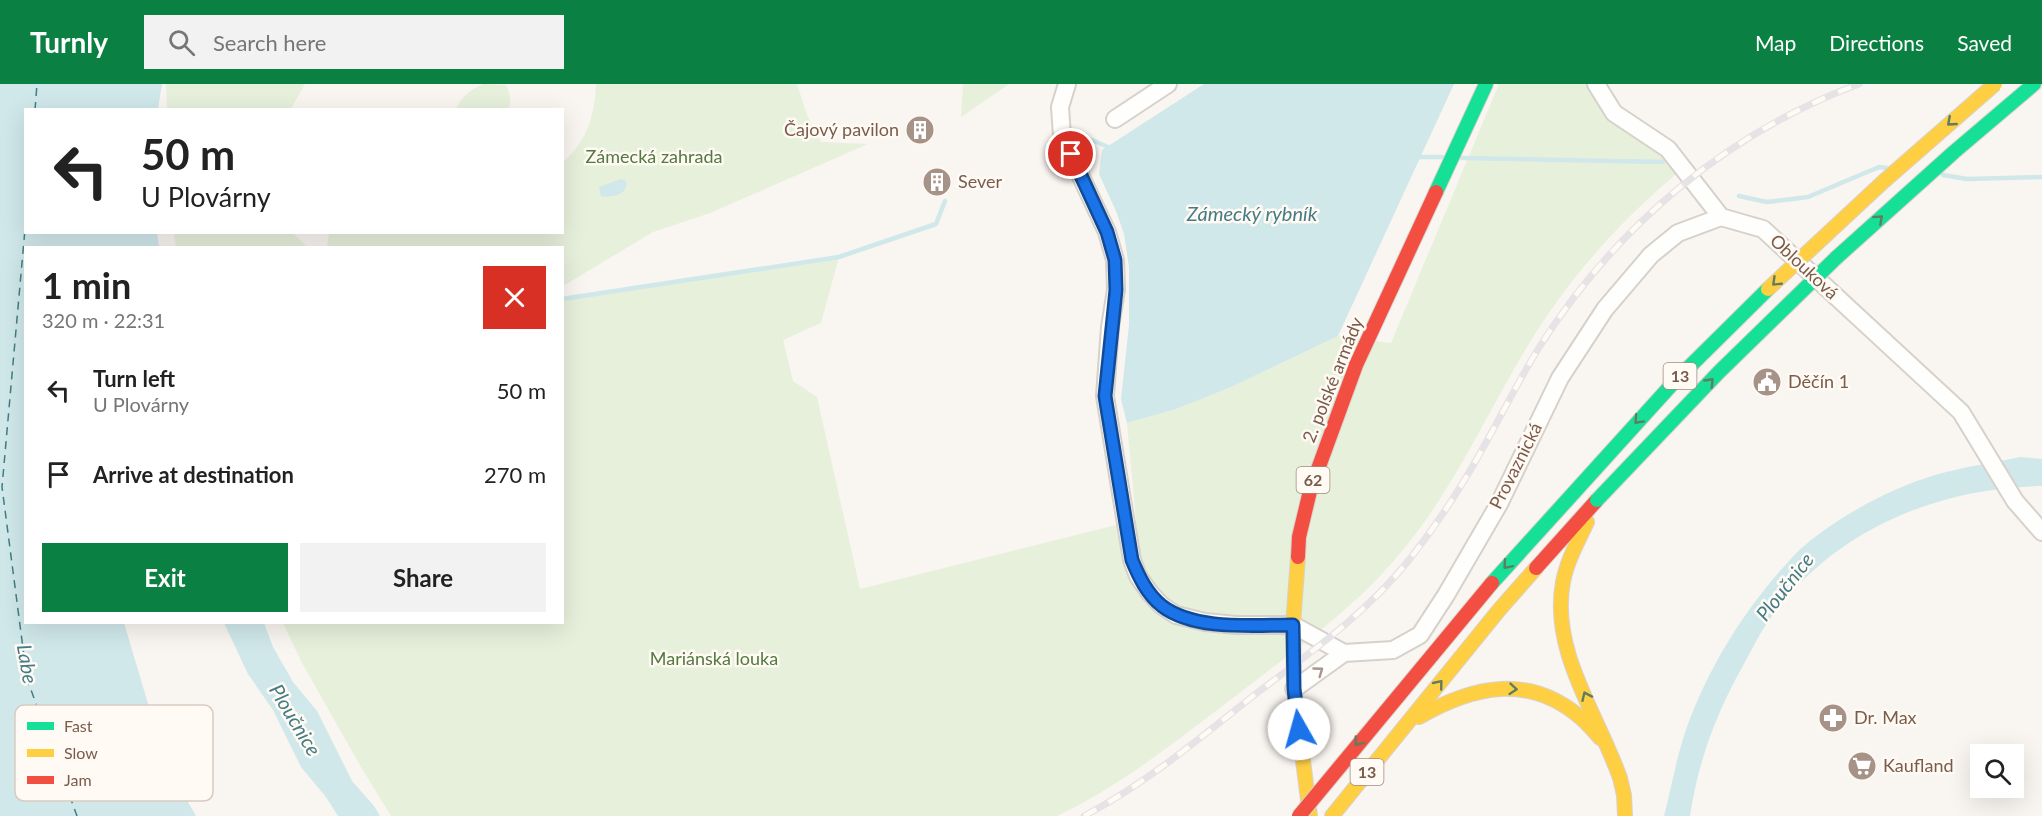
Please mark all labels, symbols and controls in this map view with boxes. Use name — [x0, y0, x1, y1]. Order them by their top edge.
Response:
search box — [144, 15, 564, 69]
text: Turnly — [30, 25, 108, 59]
icon: search — [165, 26, 198, 59]
text: Search here — [213, 29, 326, 56]
text: Map — [1755, 30, 1796, 55]
text: Directions — [1829, 30, 1924, 55]
text: Saved — [1957, 30, 2012, 55]
building icon: Čajový pavilon — [904, 114, 936, 146]
one-way arrow — [1947, 115, 1958, 126]
place label: Čajový pavilon — [784, 118, 899, 140]
pin — [1045, 128, 1096, 179]
text: 50 m — [141, 129, 235, 179]
icon: left — [42, 132, 120, 210]
icon: arrive — [1054, 137, 1087, 170]
park label: Zámecká zahrada — [586, 145, 722, 167]
building icon: Sever — [921, 166, 953, 198]
place label: Sever — [958, 170, 1003, 192]
text: U Plovárny — [141, 180, 271, 213]
water label: Zámecký rybník — [1186, 201, 1318, 225]
one-way arrow — [1872, 215, 1883, 226]
street label: Oblouková — [1766, 229, 1843, 303]
text: 1 min — [42, 263, 131, 307]
button: close — [483, 266, 546, 329]
one-way arrow — [1772, 275, 1783, 286]
text: 320 m · 22:31 — [42, 308, 165, 332]
street label: 2. polské armády — [1297, 313, 1367, 445]
road number: 13 — [1664, 363, 1696, 389]
text: Turn left — [93, 365, 175, 392]
public building icon: Děčín 1 — [1751, 366, 1783, 398]
place label: Děčín 1 — [1788, 370, 1849, 392]
icon: left — [42, 374, 75, 407]
text: 50 m — [497, 377, 546, 404]
one-way arrow — [1703, 378, 1714, 388]
text: U Plovárny — [93, 392, 189, 416]
one-way arrow — [1635, 413, 1646, 424]
street label: Provaznická — [1484, 419, 1546, 512]
icon: arrive — [42, 458, 75, 491]
text: Arrive at destination — [93, 461, 294, 488]
text: 270 m — [484, 461, 546, 488]
road number: 62 — [1296, 467, 1330, 493]
button: Exit — [42, 543, 288, 612]
button: Share — [300, 543, 546, 612]
water label: Ploučnice — [1750, 548, 1818, 625]
one-way arrow — [1503, 558, 1514, 569]
water label: Labe — [13, 642, 43, 685]
park label: Mariánská louka — [650, 647, 778, 669]
one-way arrow — [1313, 667, 1324, 678]
water label: Ploučnice — [265, 679, 327, 760]
one-way arrow — [1431, 680, 1442, 691]
one-way arrow — [1508, 682, 1517, 695]
one-way arrow — [1582, 691, 1594, 702]
position arrow — [1267, 697, 1331, 761]
pharmacy icon: Dr. Max — [1817, 702, 1849, 734]
legend — [15, 705, 213, 801]
place label: Dr. Max — [1854, 706, 1917, 728]
text: Fast — [64, 716, 93, 735]
one-way arrow — [1355, 735, 1366, 746]
text: Slow — [64, 743, 98, 762]
map controls — [1970, 744, 2024, 798]
button: search — [1970, 744, 2024, 798]
supermarket icon: Kaufland — [1846, 750, 1878, 782]
place label: Kaufland — [1883, 754, 1954, 776]
road number: 13 — [1350, 759, 1384, 785]
text: Jam — [64, 770, 92, 789]

